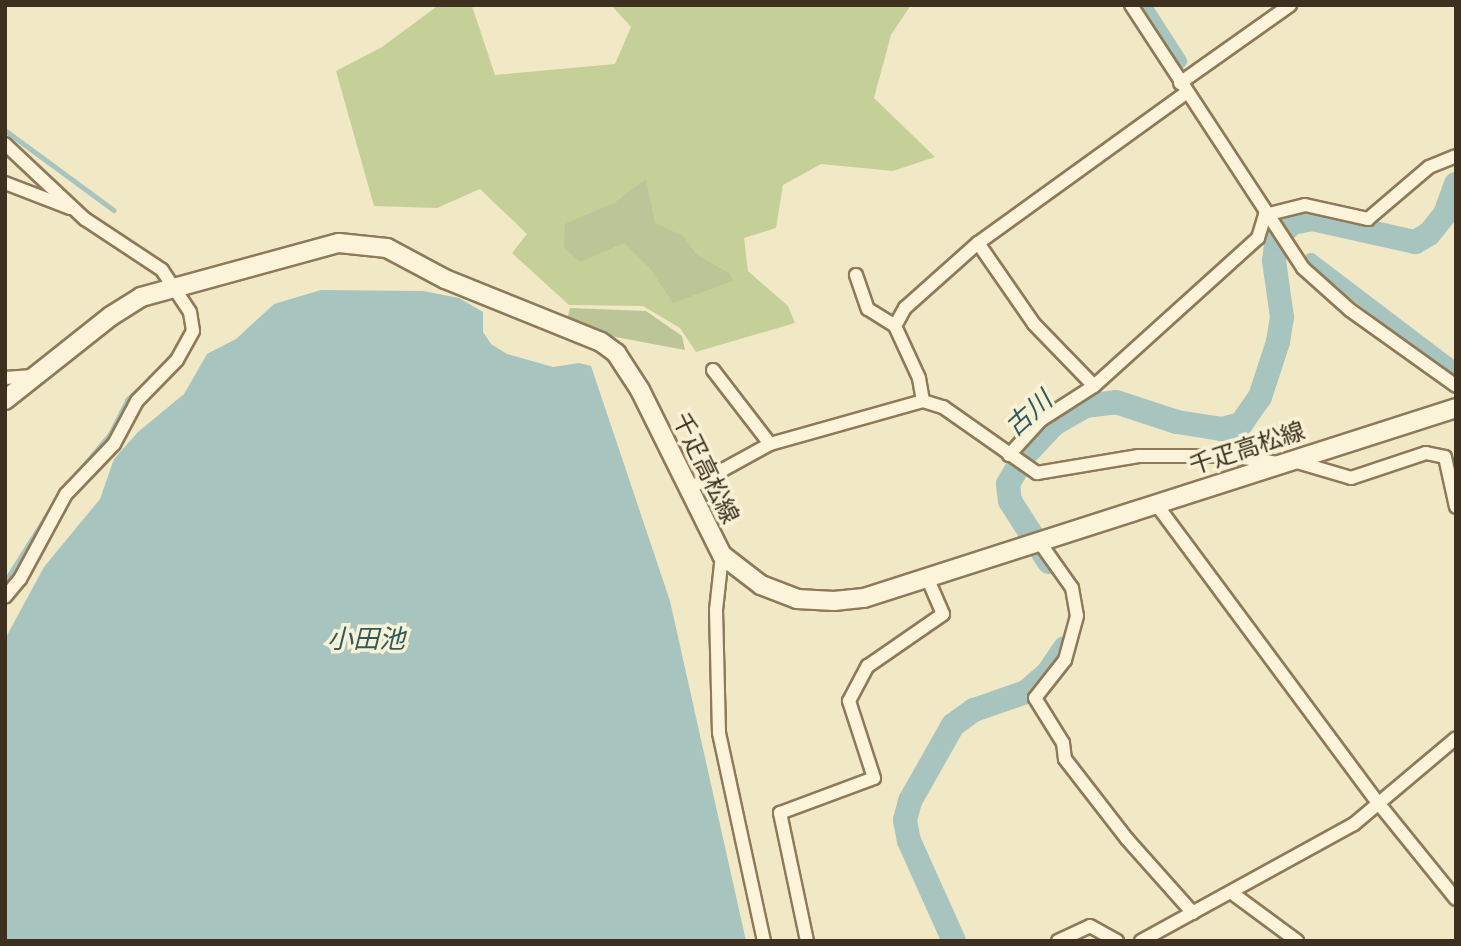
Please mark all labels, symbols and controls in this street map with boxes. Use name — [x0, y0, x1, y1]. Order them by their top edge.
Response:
water label: 古川 — [999, 385, 1059, 443]
street label: 千疋高松線 — [667, 408, 745, 528]
street label: 千疋高松線 — [1185, 416, 1309, 480]
water label: 小田池 — [327, 624, 405, 656]

